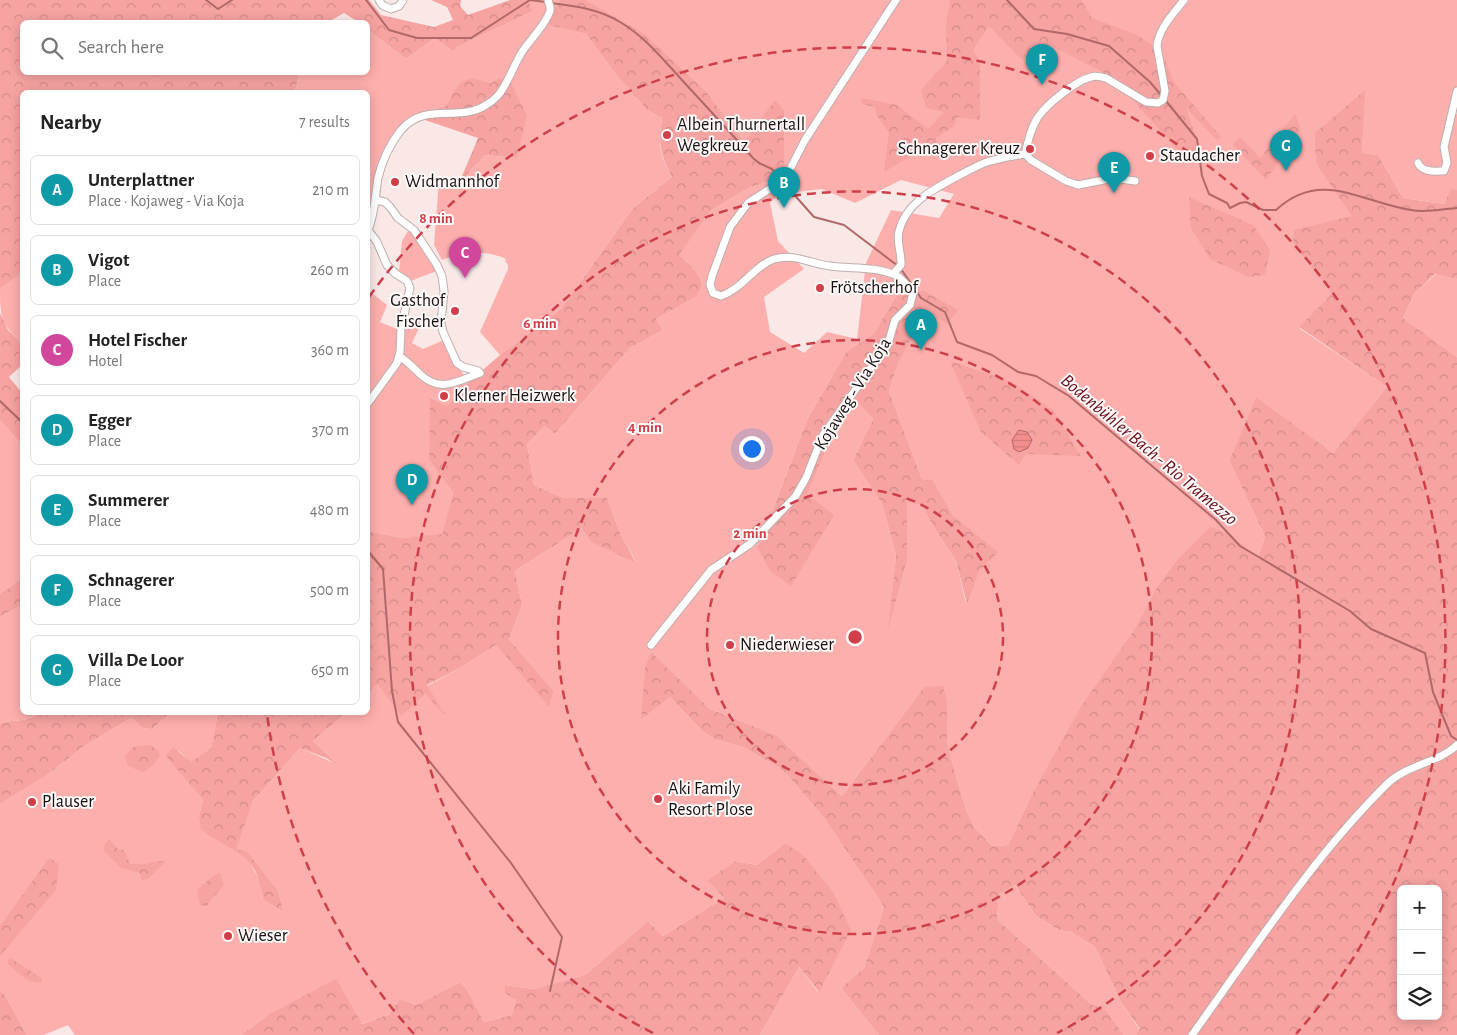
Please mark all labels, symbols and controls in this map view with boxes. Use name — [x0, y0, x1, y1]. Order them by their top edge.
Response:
search box — [20, 20, 370, 75]
icon: search — [38, 34, 66, 62]
text: Search here — [78, 38, 164, 57]
pin: F — [1026, 44, 1058, 85]
text: Nearby — [40, 112, 101, 133]
text: 7 results — [299, 114, 350, 130]
place label: Albein Thurnertall Wegkreuz — [677, 116, 805, 155]
marker: Albein Thurnertall Wegkreuz — [661, 129, 673, 141]
pin: G — [1270, 130, 1302, 171]
place label: Schnagerer Kreuz — [898, 140, 1020, 158]
marker: Schnagerer Kreuz — [1024, 143, 1036, 155]
place label: Staudacher — [1160, 147, 1240, 165]
marker: Staudacher — [1144, 150, 1156, 162]
pin: E — [1098, 152, 1130, 193]
pin: B — [768, 167, 800, 208]
text: Unterplattner — [88, 171, 194, 190]
place label: Widmannhof — [405, 173, 501, 191]
marker: Widmannhof — [389, 176, 401, 188]
text: A — [52, 182, 62, 198]
text: 210 m — [312, 182, 349, 198]
text: Place · Kojaweg - Via Koja — [88, 193, 244, 209]
text: 8 min — [419, 211, 453, 226]
pin: C — [449, 237, 481, 278]
text: Vigot — [88, 251, 129, 270]
text: B — [52, 262, 62, 278]
text: 260 m — [310, 262, 349, 278]
text: Place — [88, 273, 121, 289]
place label: Frötscherhof — [830, 279, 919, 297]
marker: Frötscherhof — [814, 282, 826, 294]
place label: Gasthof Fischer — [390, 292, 447, 331]
marker: Gasthof Fischer — [449, 305, 461, 317]
pin: A — [905, 309, 937, 350]
text: 6 min — [523, 316, 557, 331]
text: Hotel Fischer — [88, 331, 187, 350]
street label: Kojaweg - Via Koja — [811, 335, 895, 453]
text: C — [53, 342, 61, 358]
text: 360 m — [311, 342, 349, 358]
text: Hotel — [88, 353, 123, 369]
water label: Bodenbühler Bach - Rio Tramezzo — [1057, 371, 1241, 529]
place label: Klerner Heizwerk — [454, 387, 576, 405]
marker: Klerner Heizwerk — [438, 390, 450, 402]
text: Egger — [88, 411, 132, 430]
text: 4 min — [628, 420, 662, 435]
text: D — [52, 422, 62, 438]
text: 370 m — [312, 422, 349, 438]
text: Place — [88, 433, 121, 449]
your location — [739, 436, 765, 462]
pin: D — [396, 464, 428, 505]
text: Summerer — [88, 491, 169, 510]
text: E — [53, 502, 61, 518]
text: 480 m — [310, 502, 349, 518]
text: Place — [88, 513, 121, 529]
text: 2 min — [733, 526, 767, 541]
text: Schnagerer — [88, 571, 174, 590]
text: F — [53, 582, 61, 598]
text: 500 m — [310, 582, 349, 598]
text: Place — [88, 593, 121, 609]
centre of rings — [846, 628, 864, 646]
place label: Niederwieser — [740, 636, 834, 654]
marker: Niederwieser — [724, 639, 736, 651]
text: Villa De Loor — [88, 651, 184, 670]
text: G — [52, 662, 62, 678]
text: 650 m — [311, 662, 349, 678]
text: Place — [88, 673, 121, 689]
place label: Aki Family Resort Plose — [668, 780, 753, 819]
place label: Plauser — [42, 793, 94, 811]
marker: Aki Family Resort Plose — [652, 793, 664, 805]
marker: Plauser — [26, 796, 38, 808]
map controls — [1397, 885, 1442, 1020]
button: + — [1397, 885, 1442, 930]
place label: Wieser — [238, 927, 288, 945]
marker: Wieser — [222, 930, 234, 942]
button: − — [1397, 930, 1442, 975]
button: layers — [1397, 975, 1442, 1020]

